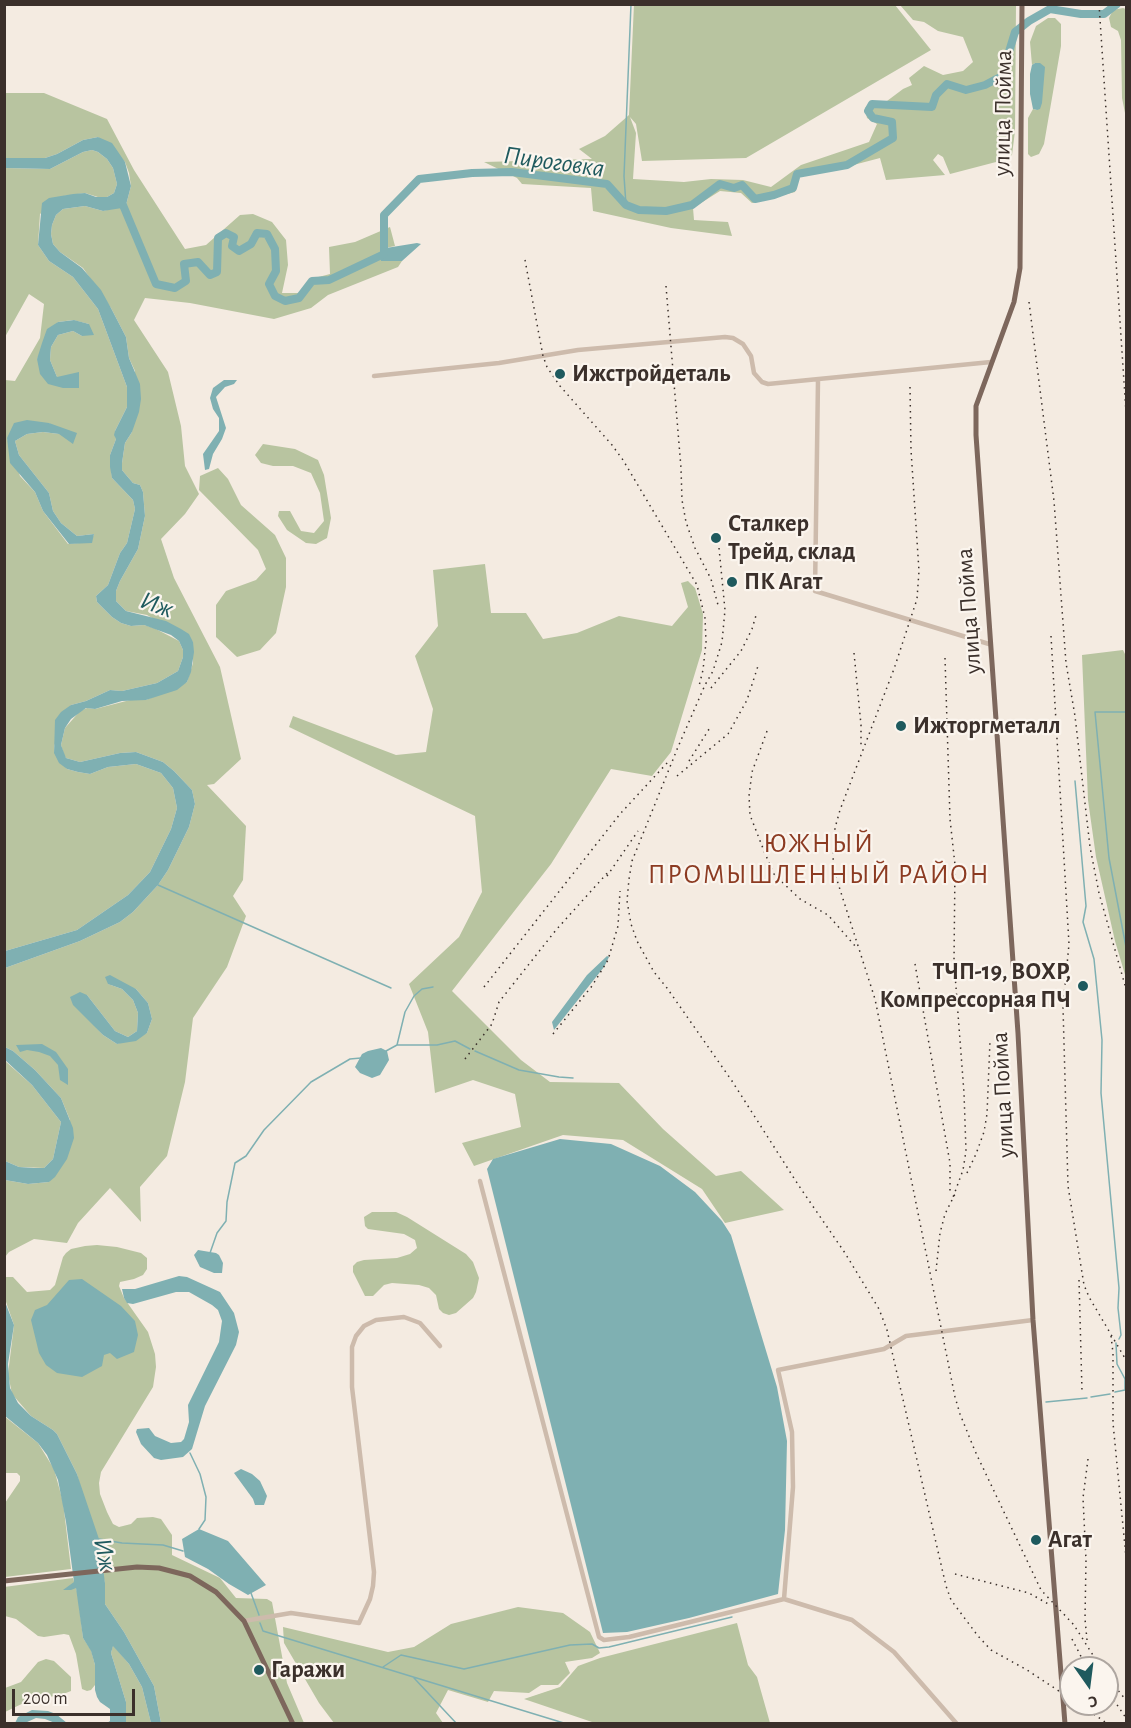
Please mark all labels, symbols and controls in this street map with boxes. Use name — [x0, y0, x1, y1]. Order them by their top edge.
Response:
street label: улица Пойма — [988, 50, 1018, 176]
water label: Пироговка — [502, 140, 606, 184]
place label: Ижстройдеталь — [572, 360, 730, 388]
marker: Ижстройдеталь — [553, 367, 567, 381]
place label: Сталкер Трейд, склад — [728, 510, 856, 566]
marker: Сталкер Трейд, склад — [709, 531, 723, 545]
street label: улица Пойма — [950, 547, 988, 675]
place label: ПК Агат — [744, 568, 822, 596]
marker: ПК Агат — [725, 575, 739, 589]
water label: Иж — [136, 585, 178, 625]
place label: Ижторгметалл — [913, 712, 1061, 740]
marker: Ижторгметалл — [894, 719, 908, 733]
district label: ЮЖНЫЙ ПРОМЫШЛЕННЫЙ РАЙОН — [648, 828, 990, 891]
place label: ТЧП-19, ВОХР, Компрессорная ПЧ — [879, 958, 1071, 1014]
marker: ТЧП-19, ВОХР, Компрессорная ПЧ — [1076, 979, 1090, 993]
street label: улица Пойма — [985, 1031, 1021, 1159]
place label: Агат — [1048, 1526, 1092, 1554]
marker: Агат — [1029, 1533, 1043, 1547]
water label: Иж — [86, 1536, 124, 1574]
place label: Гаражи — [271, 1656, 345, 1684]
north arrow — [1059, 1656, 1119, 1716]
marker: Гаражи — [252, 1663, 266, 1677]
scale bar — [15, 1677, 138, 1715]
text: 200 m — [23, 1690, 68, 1708]
text: С — [1087, 1693, 1099, 1710]

